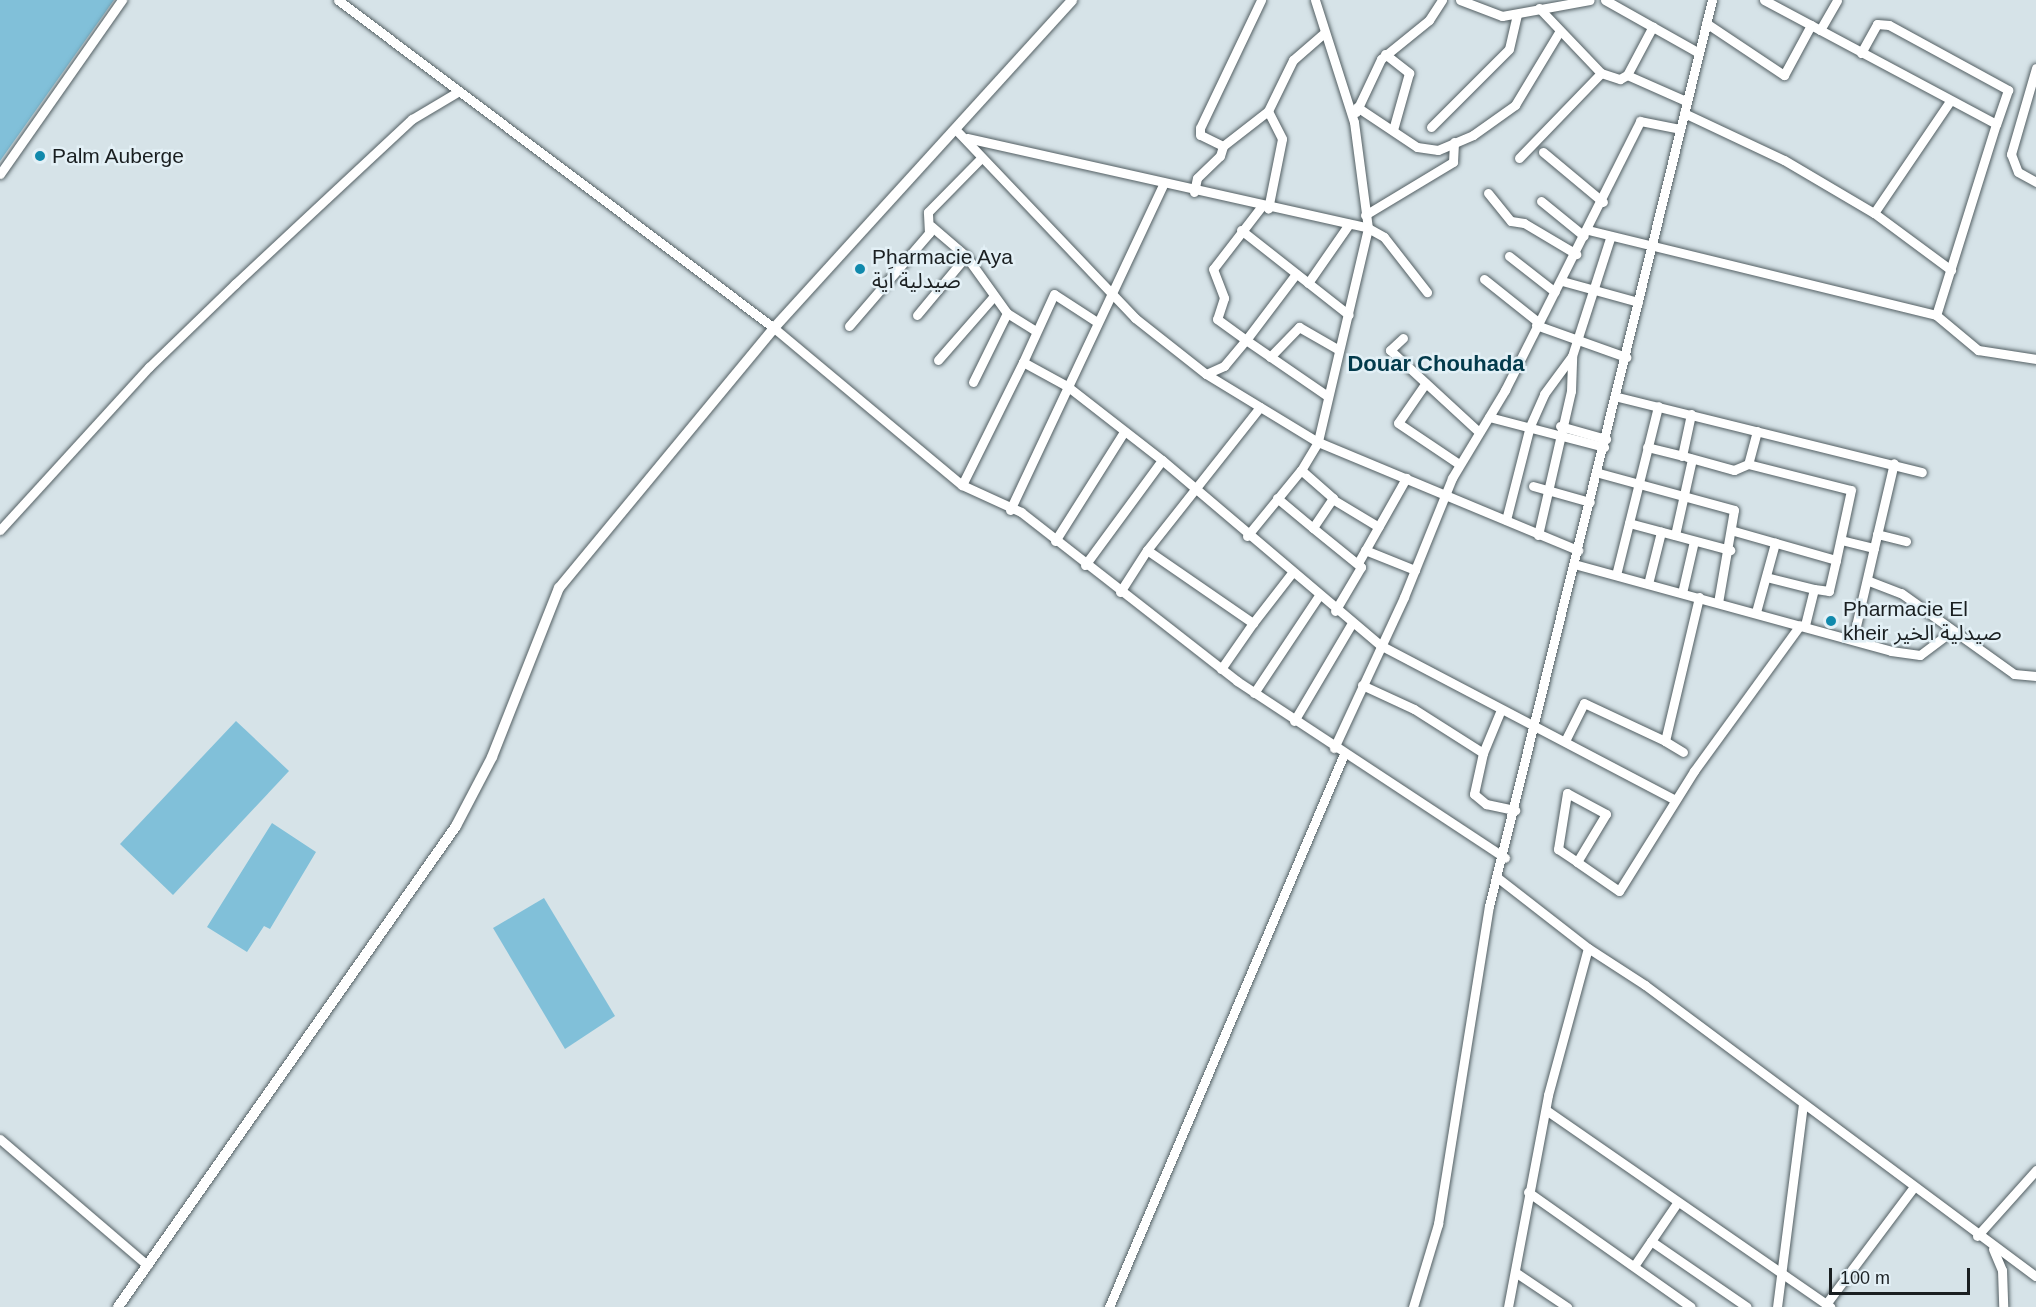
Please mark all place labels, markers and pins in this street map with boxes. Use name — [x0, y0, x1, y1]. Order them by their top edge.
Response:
place label: Palm Auberge — [52, 143, 185, 169]
marker: Palm Auberge — [33, 149, 47, 163]
place label: Pharmacie Aya صيدلية اَية — [872, 244, 1014, 294]
marker: Pharmacie Aya صيدلية اَية — [853, 262, 867, 276]
place label: Pharmacie El kheir صيدلية الخير — [1843, 596, 2002, 646]
marker: Pharmacie El kheir صيدلية الخير — [1824, 614, 1838, 628]

